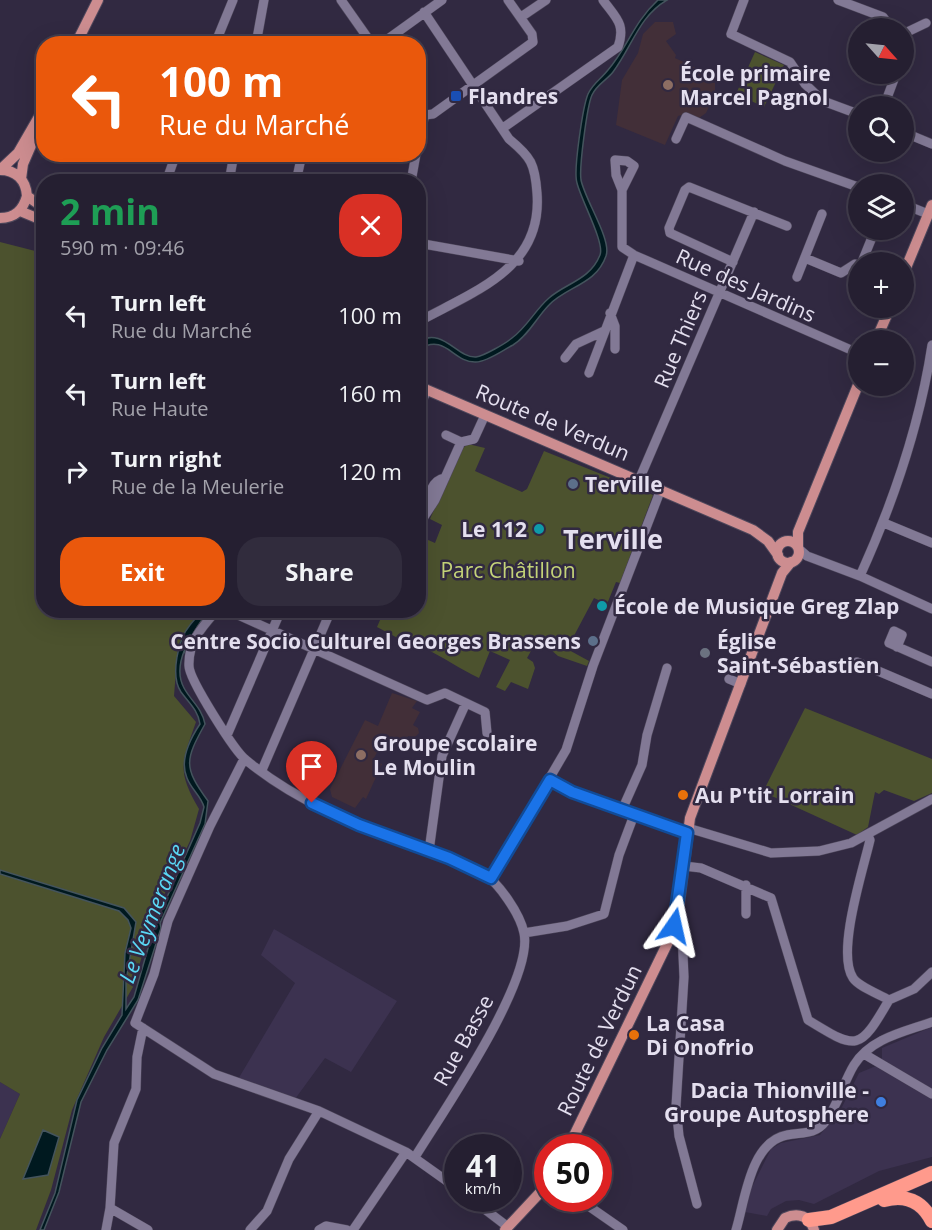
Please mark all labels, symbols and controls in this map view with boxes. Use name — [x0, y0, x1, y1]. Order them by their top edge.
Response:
north arrow — [848, 18, 914, 84]
map controls — [848, 18, 914, 396]
text: 100 m — [159, 52, 283, 109]
place label: École primaire Marcel Pagnol — [680, 59, 831, 111]
icon: left — [60, 60, 138, 138]
marker: École primaire Marcel Pagnol — [661, 78, 675, 92]
place label: Flandres — [468, 82, 558, 110]
marker: Flandres — [449, 89, 463, 103]
button: search — [848, 96, 914, 162]
text: Rue du Marché — [159, 106, 349, 143]
button: layers — [848, 174, 914, 240]
text: 2 min — [60, 187, 160, 236]
button: close — [339, 194, 402, 257]
text: 590 m · 09:46 — [60, 234, 185, 261]
street label: Rue des Jardins — [672, 242, 820, 328]
button: + — [848, 252, 914, 318]
street label: Rue Thiers — [647, 286, 713, 392]
text: Turn left — [111, 287, 206, 317]
icon: left — [60, 299, 93, 332]
text: 100 m — [338, 300, 402, 330]
text: Rue du Marché — [111, 317, 252, 344]
button: − — [848, 330, 914, 396]
text: Turn left — [111, 365, 206, 395]
icon: left — [60, 377, 93, 410]
street label: Route de Verdun — [472, 377, 634, 467]
text: 160 m — [338, 378, 402, 408]
text: Rue Haute — [111, 395, 209, 422]
text: Turn right — [111, 443, 222, 473]
icon: right — [60, 455, 93, 488]
text: 120 m — [338, 456, 402, 486]
place label: Terville — [585, 470, 663, 498]
text: Rue de la Meulerie — [111, 473, 284, 500]
marker: Terville — [566, 477, 580, 491]
place label: Le 112 — [461, 515, 527, 543]
district label: Terville — [563, 520, 663, 557]
marker: Le 112 — [532, 522, 546, 536]
button: Exit — [60, 537, 225, 606]
button: Share — [237, 537, 402, 606]
park label: Parc Châtillon — [440, 556, 576, 584]
place label: École de Musique Greg Zlap — [614, 592, 899, 620]
marker: École de Musique Greg Zlap — [595, 599, 609, 613]
place label: Centre Socio Culturel Georges Brassens — [170, 627, 581, 655]
place label: Église Saint-Sébastien — [717, 627, 879, 679]
marker: Centre Socio Culturel Georges Brassens — [586, 634, 600, 648]
marker: Église Saint-Sébastien — [698, 646, 712, 660]
place label: Groupe scolaire Le Moulin — [373, 729, 537, 781]
pin — [286, 741, 337, 803]
marker: Groupe scolaire Le Moulin — [354, 748, 368, 762]
icon: arrive — [295, 750, 328, 783]
place label: Au P'tit Lorrain — [695, 781, 854, 809]
marker: Au P'tit Lorrain — [676, 788, 690, 802]
water label: Le Veymerange — [111, 839, 191, 987]
position arrow — [642, 894, 706, 958]
street label: Route de Verdun — [550, 960, 648, 1120]
street label: Rue Basse — [426, 989, 500, 1091]
place label: La Casa Di Onofrio — [646, 1009, 754, 1061]
marker: La Casa Di Onofrio — [627, 1028, 641, 1042]
place label: Dacia Thionville - Groupe Autosphere — [664, 1076, 869, 1128]
marker: Dacia Thionville - Groupe Autosphere — [874, 1095, 888, 1109]
speed limit sign: 50 — [534, 1134, 612, 1212]
text: 41 — [466, 1145, 500, 1186]
text: km/h — [465, 1178, 501, 1198]

